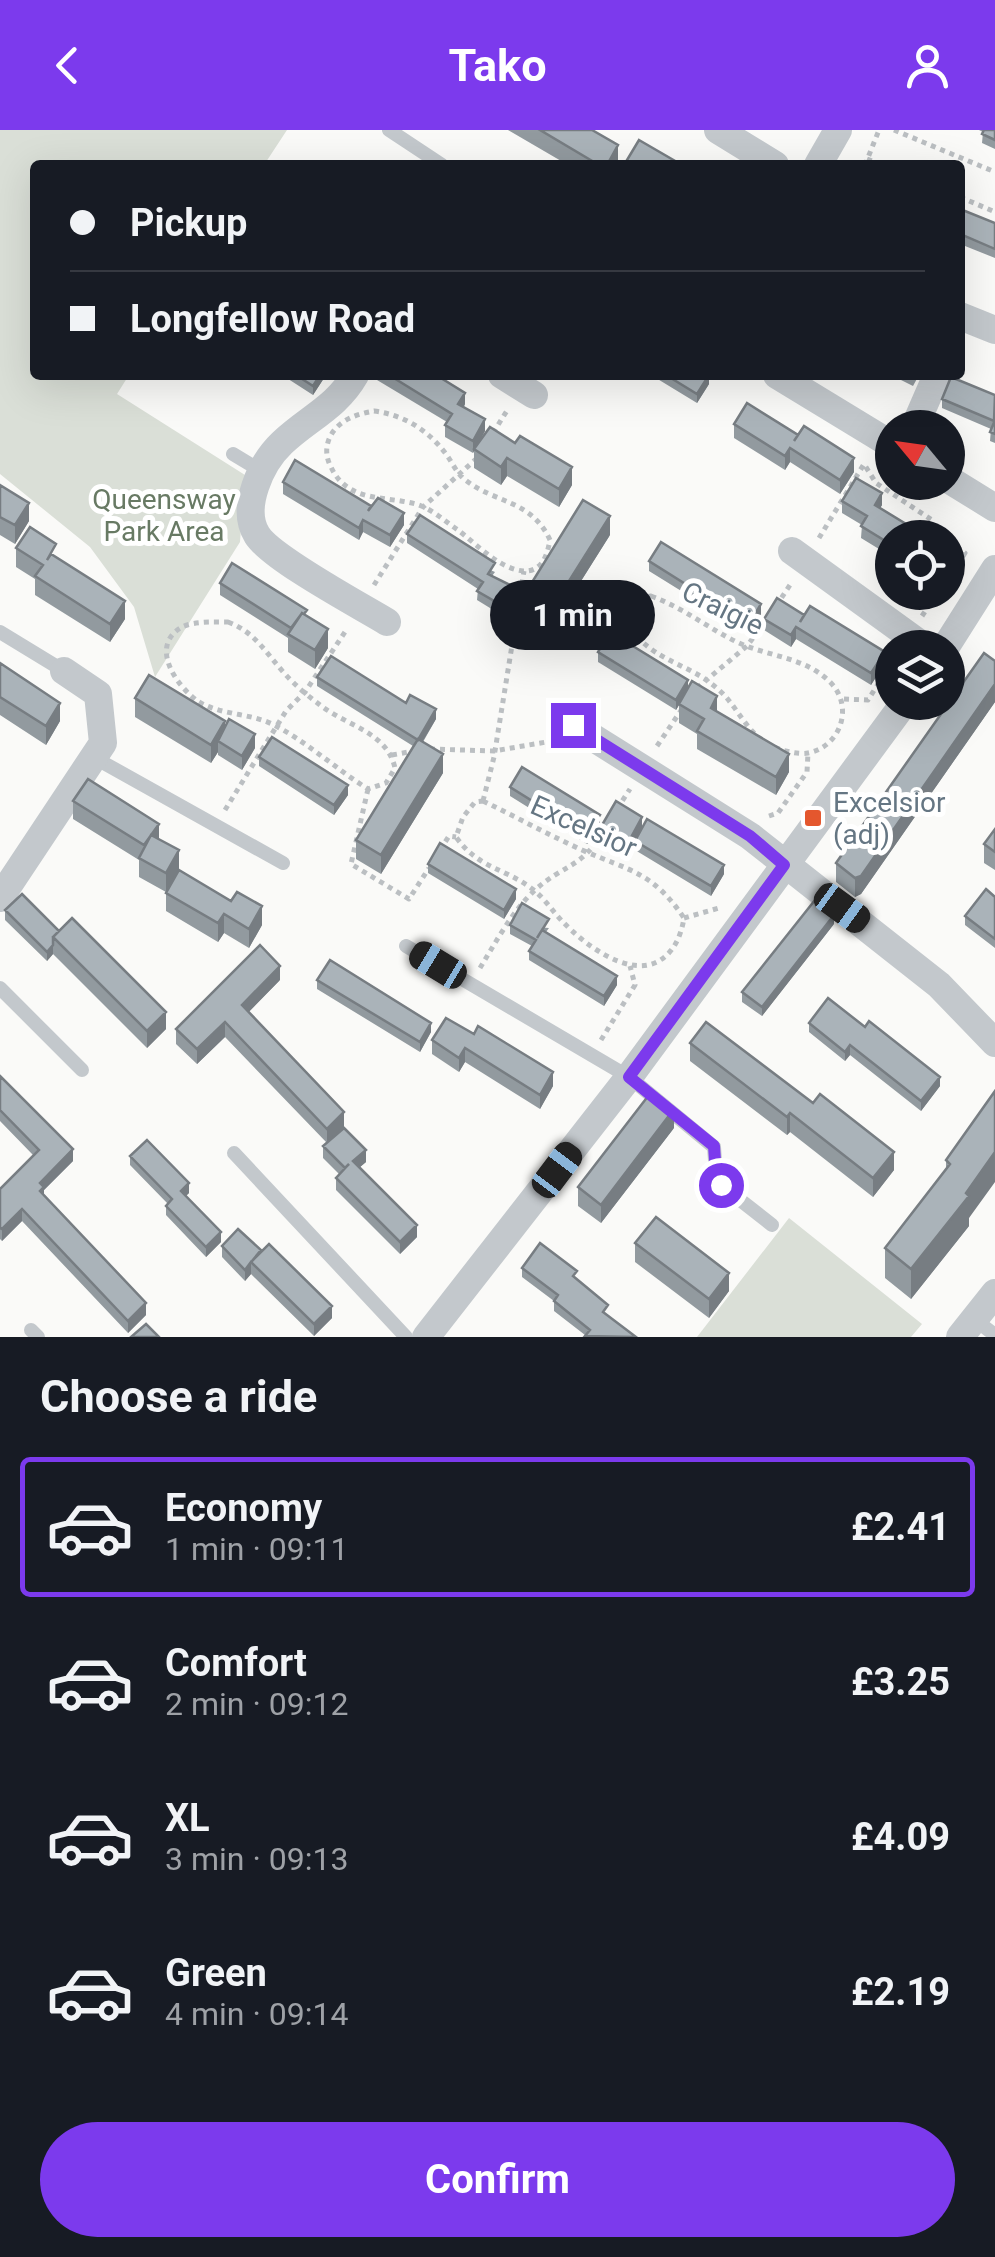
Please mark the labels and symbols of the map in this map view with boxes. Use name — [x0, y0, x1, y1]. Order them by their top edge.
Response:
north arrow — [875, 410, 965, 500]
park label: Queensway Park Area — [92, 483, 236, 548]
street label: Craigie — [677, 575, 769, 642]
callout: 1 min — [490, 580, 656, 650]
route end — [551, 703, 596, 748]
place label: Excelsior (adj) — [833, 786, 946, 851]
street label: Excelsior — [526, 788, 642, 865]
marker: Excelsior (adj) — [802, 807, 824, 829]
car — [809, 878, 875, 938]
car — [405, 937, 471, 993]
car — [527, 1137, 587, 1203]
route start — [699, 1163, 744, 1208]

